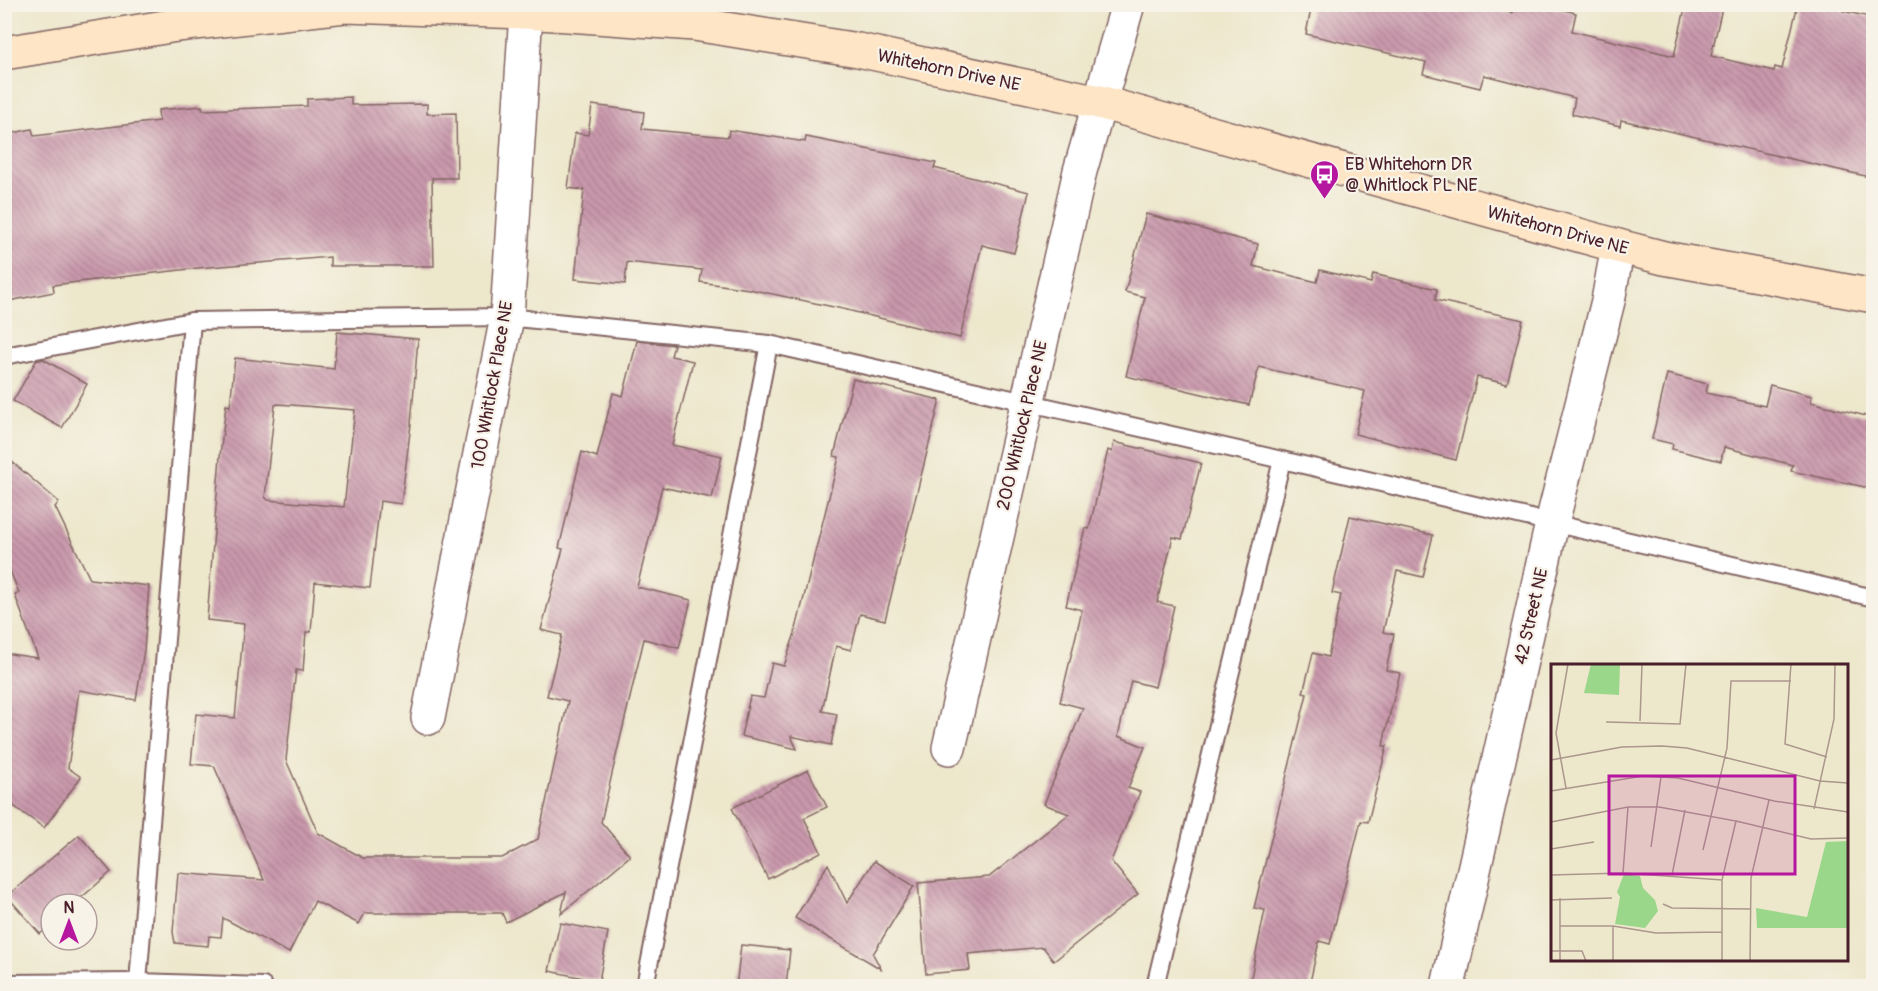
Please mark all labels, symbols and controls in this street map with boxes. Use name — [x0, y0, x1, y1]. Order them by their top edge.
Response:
street label: Whitehorn Drive NE — [875, 44, 1023, 97]
place label: EB Whitehorn DR @ Whitlock PL NE — [1345, 153, 1478, 197]
bus stop icon: EB Whitehorn DR @ Whitlock PL NE — [1308, 158, 1340, 200]
street label: Whitehorn Drive NE — [1484, 201, 1631, 260]
street label: 100 Whitlock Place NE — [466, 299, 519, 471]
street label: 200 Whitlock Place NE — [992, 338, 1053, 512]
street label: 42 Street NE — [1509, 565, 1554, 667]
inset map — [1551, 664, 1848, 961]
north arrow — [39, 892, 99, 952]
text: N — [64, 898, 75, 918]

